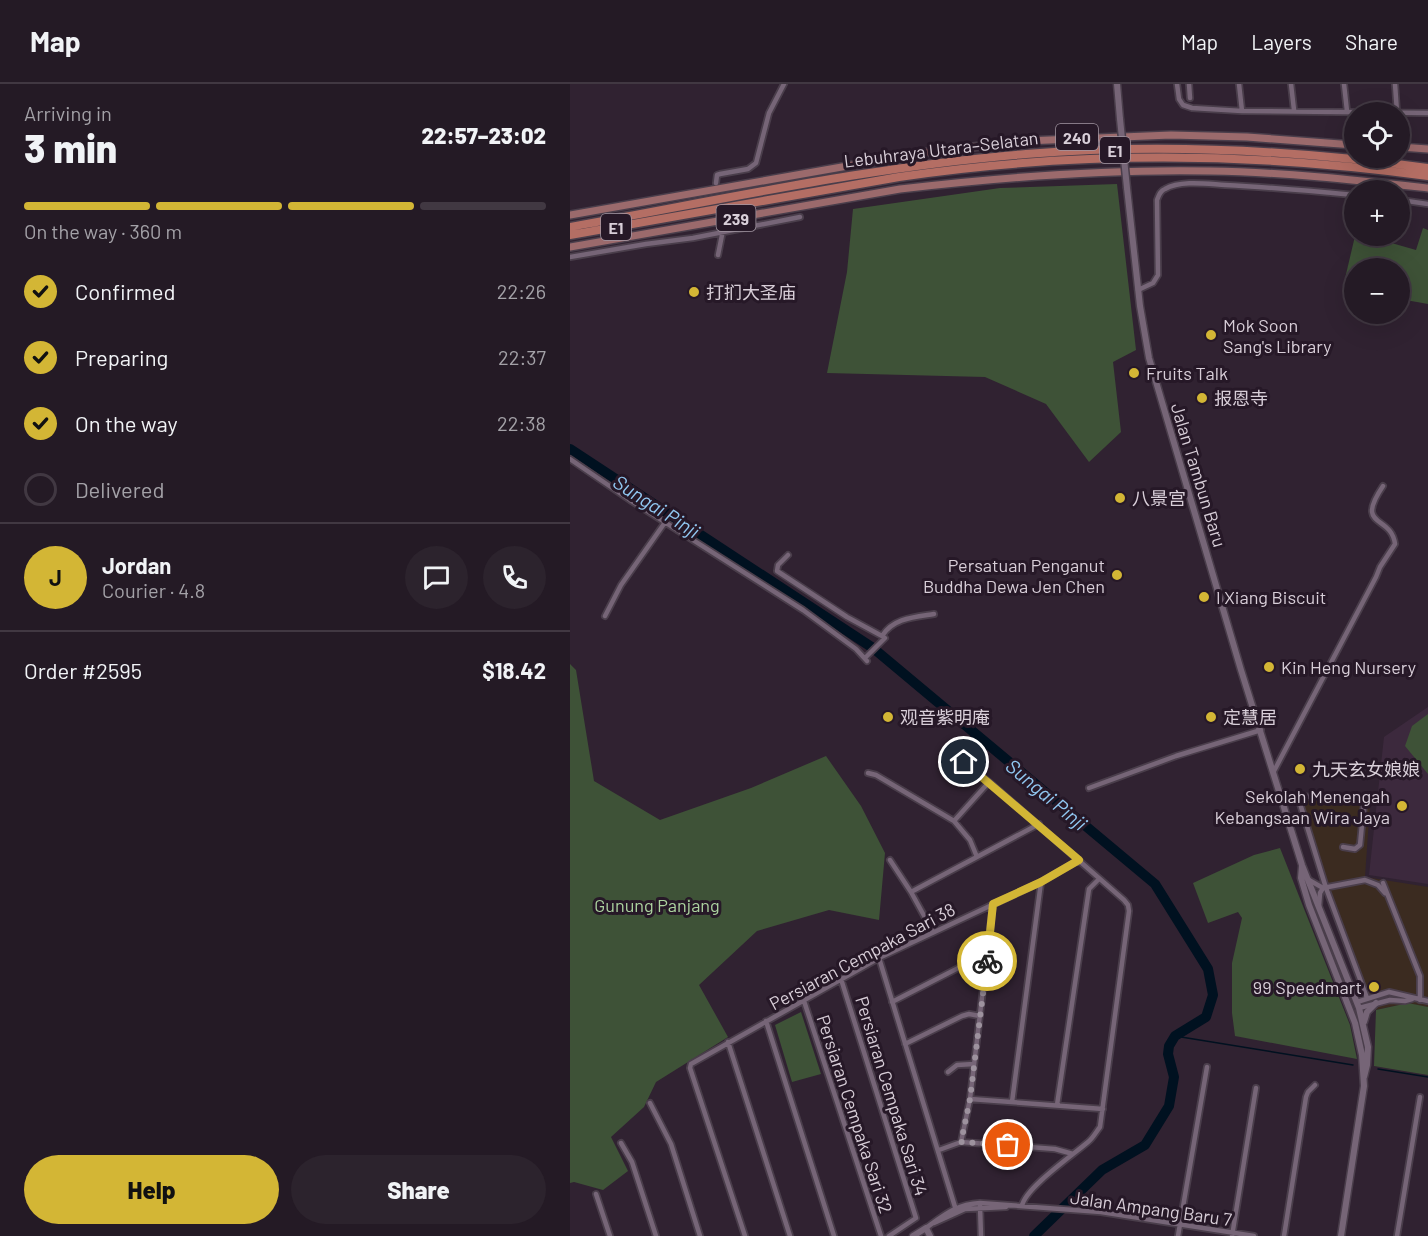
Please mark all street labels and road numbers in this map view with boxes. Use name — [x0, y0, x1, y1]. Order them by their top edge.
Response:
road number: 240 — [1056, 124, 1098, 150]
street label: Lebuhraya Utara–Selatan — [843, 126, 1039, 172]
road number: E1 — [1100, 137, 1130, 163]
road number: 239 — [716, 205, 756, 231]
road number: E1 — [601, 214, 631, 240]
street label: Jalan Tambun Baru — [1167, 400, 1231, 550]
street label: Persiaran Cempaka Sari 38 — [765, 898, 959, 1014]
street label: Persiaran Cempaka Sari 34 — [851, 993, 933, 1199]
street label: Persiaran Cempaka Sari 32 — [812, 1012, 898, 1216]
street label: Jalan Ampang Baru 7 — [1069, 1186, 1234, 1230]

